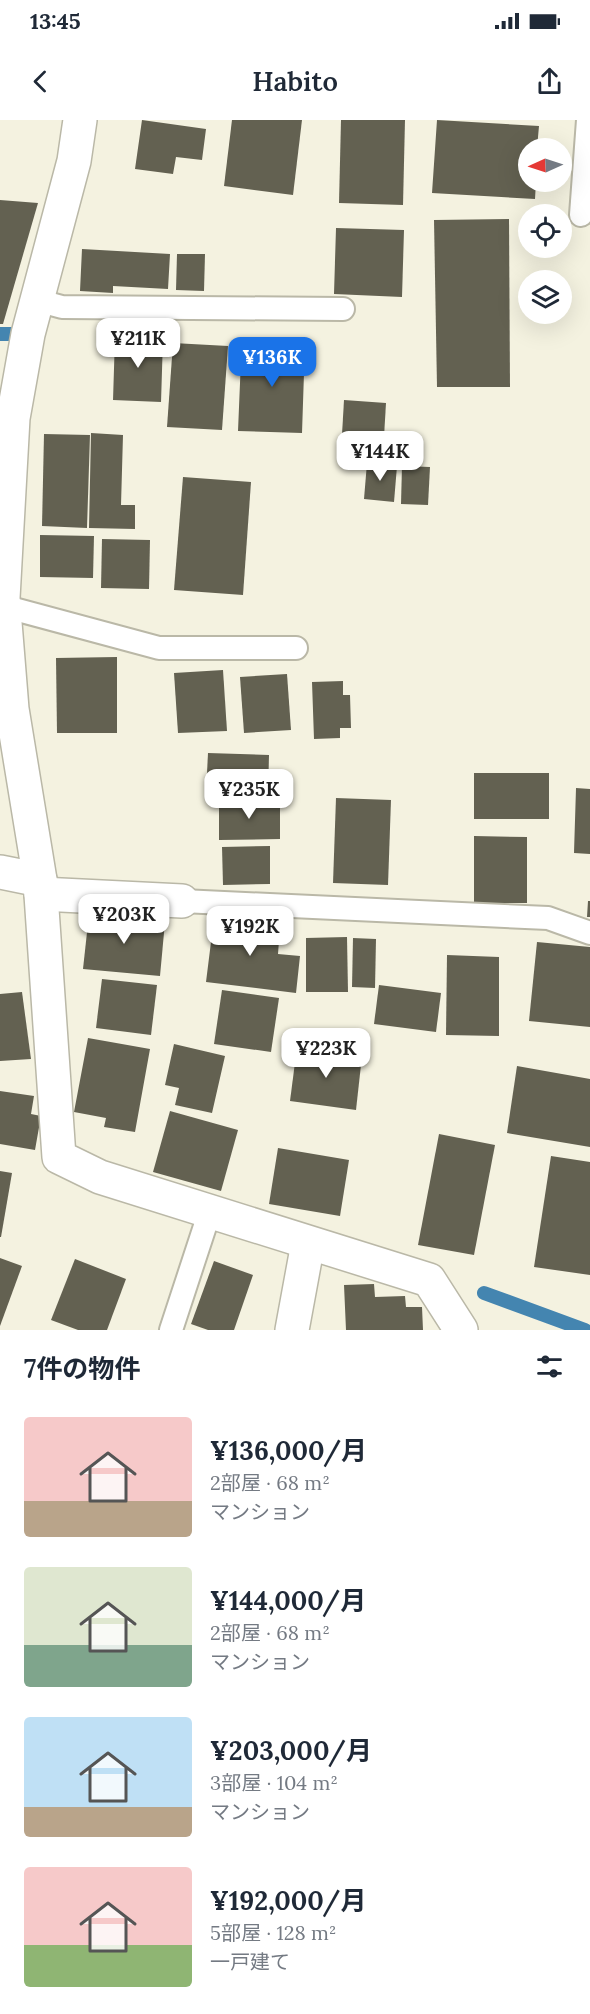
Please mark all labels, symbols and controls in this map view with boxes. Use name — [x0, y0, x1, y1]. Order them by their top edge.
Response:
text: 13:45 — [30, 7, 81, 35]
text: Habito — [252, 64, 338, 98]
icon: back — [24, 65, 57, 98]
icon: share — [533, 65, 566, 98]
north arrow — [518, 138, 572, 192]
map controls — [518, 138, 572, 324]
button: locate — [518, 204, 572, 258]
button: layers — [518, 270, 572, 324]
pin: ¥211K — [96, 318, 180, 369]
text: ¥211K — [110, 325, 166, 350]
pin: ¥136K — [230, 337, 314, 388]
text: ¥136K — [242, 344, 302, 369]
pin: ¥144K — [338, 431, 422, 482]
text: ¥144K — [351, 438, 409, 463]
pin: ¥235K — [207, 769, 291, 820]
text: ¥235K — [218, 776, 280, 801]
pin: ¥203K — [82, 894, 166, 945]
text: ¥203K — [92, 901, 156, 926]
pin: ¥192K — [208, 906, 292, 957]
text: ¥192K — [221, 913, 279, 938]
pin: ¥223K — [284, 1028, 368, 1079]
text: ¥223K — [295, 1035, 357, 1060]
icon: filters — [533, 1350, 566, 1383]
text: 7件の物件 — [24, 1352, 140, 1385]
text: ¥136,000/月 — [210, 1434, 367, 1467]
icon: home — [72, 1441, 144, 1513]
text: 2部屋 · 68 m² — [210, 1470, 330, 1495]
text: マンション — [210, 1499, 310, 1524]
text: ¥144,000/月 — [210, 1584, 366, 1617]
icon: home — [72, 1591, 144, 1663]
text: 2部屋 · 68 m² — [210, 1620, 330, 1645]
text: マンション — [210, 1649, 310, 1674]
text: ¥203,000/月 — [210, 1734, 372, 1767]
icon: home — [72, 1741, 144, 1813]
text: 3部屋 · 104 m² — [210, 1770, 338, 1795]
text: マンション — [210, 1799, 310, 1824]
text: ¥192,000/月 — [210, 1884, 366, 1917]
icon: home — [72, 1891, 144, 1963]
text: 5部屋 · 128 m² — [210, 1920, 337, 1945]
text: 一戸建て — [210, 1949, 290, 1974]

